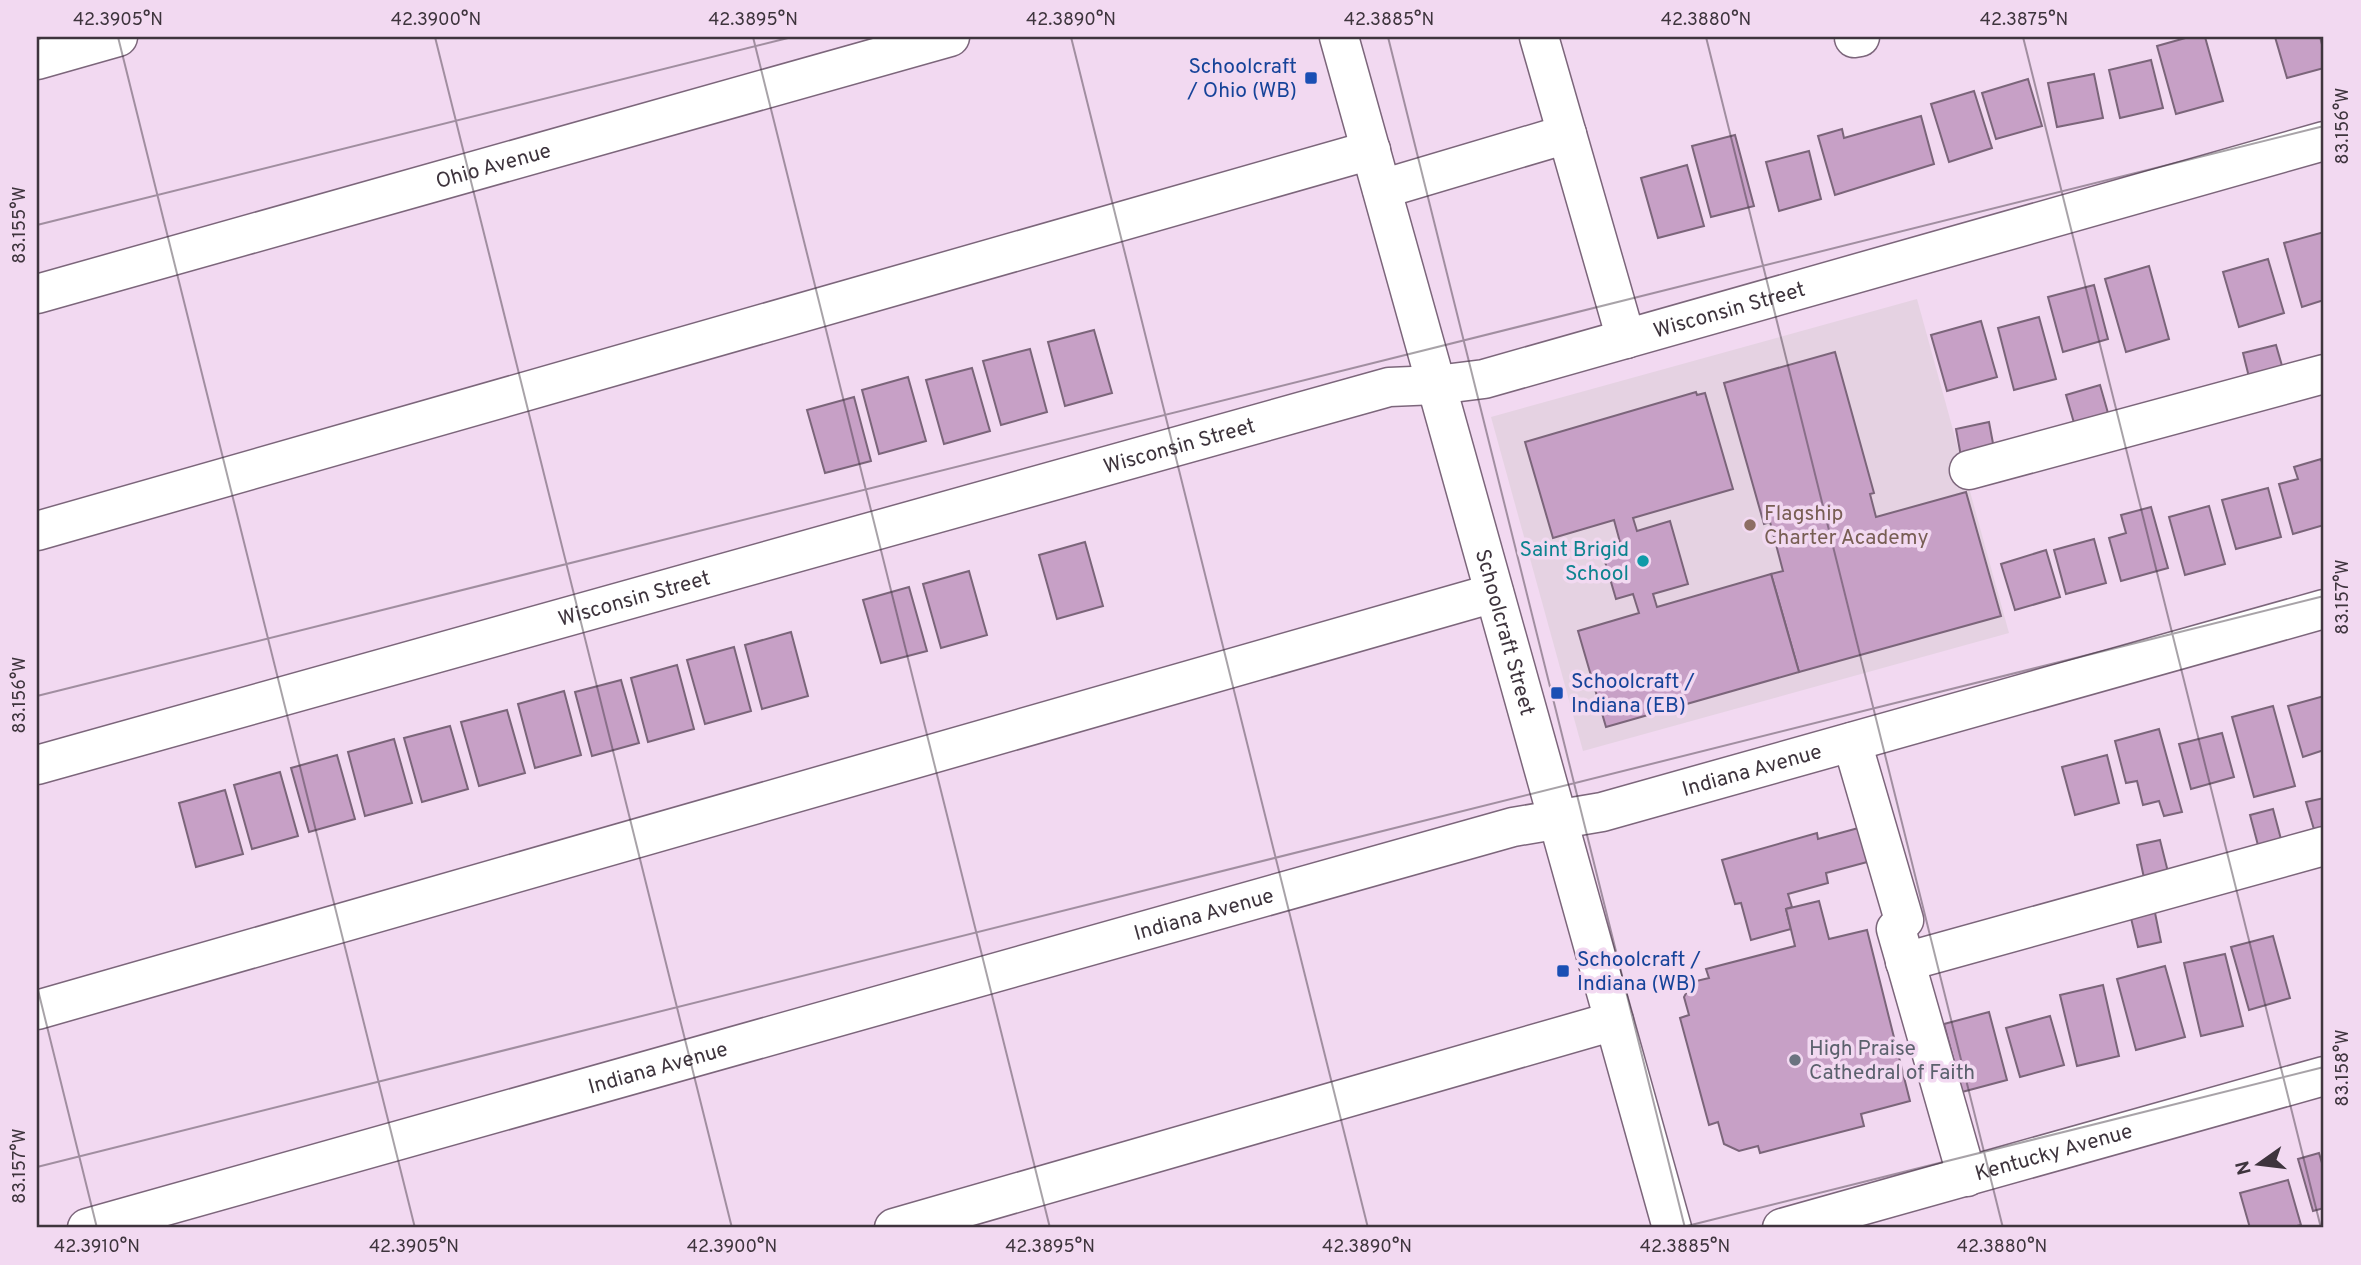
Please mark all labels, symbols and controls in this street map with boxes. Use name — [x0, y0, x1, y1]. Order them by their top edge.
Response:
text: 42.3905°N — [73, 9, 163, 32]
text: 42.3900°N — [391, 9, 481, 32]
text: 42.3895°N — [708, 9, 798, 32]
text: 42.3890°N — [1026, 9, 1116, 32]
text: 42.3885°N — [1344, 9, 1434, 32]
text: 42.3880°N — [1661, 9, 1751, 32]
text: 42.3875°N — [1980, 9, 2068, 32]
place label: Schoolcraft / Ohio (WB) — [1187, 54, 1297, 105]
marker: Schoolcraft / Ohio (WB) — [1303, 70, 1319, 86]
text: 83.156°W — [2332, 88, 2355, 164]
street label: Ohio Avenue — [433, 138, 554, 196]
text: 83.155°W — [9, 186, 32, 264]
street label: Wisconsin Street — [1650, 277, 1809, 345]
street label: Wisconsin Street — [1101, 413, 1259, 481]
place label: Flagship Charter Academy — [1764, 501, 1929, 552]
marker: Flagship Charter Academy — [1742, 517, 1758, 533]
place label: Saint Brigid School — [1520, 537, 1629, 588]
street label: Schoolcraft Street — [1468, 546, 1540, 719]
marker: Saint Brigid School — [1635, 553, 1651, 569]
text: 83.157°W — [2332, 559, 2355, 635]
street label: Wisconsin Street — [555, 565, 714, 634]
text: 83.156°W — [9, 657, 32, 733]
place label: Schoolcraft / Indiana (EB) — [1571, 669, 1695, 720]
marker: Schoolcraft / Indiana (EB) — [1549, 685, 1565, 701]
street label: Indiana Avenue — [1679, 739, 1825, 804]
street label: Indiana Avenue — [1131, 883, 1277, 948]
place label: Schoolcraft / Indiana (WB) — [1577, 947, 1701, 998]
marker: Schoolcraft / Indiana (WB) — [1555, 963, 1571, 979]
text: 83.158°W — [2332, 1029, 2355, 1107]
street label: Indiana Avenue — [585, 1036, 731, 1101]
place label: High Praise Cathedral of Faith — [1809, 1036, 1975, 1087]
marker: High Praise Cathedral of Faith — [1787, 1052, 1803, 1068]
street label: Kentucky Avenue — [1972, 1118, 2136, 1188]
text: 83.157°W — [9, 1128, 32, 1204]
north arrow — [2224, 1128, 2294, 1198]
text: N — [2231, 1158, 2258, 1177]
text: 42.3910°N — [54, 1236, 140, 1259]
text: 42.3905°N — [369, 1236, 459, 1259]
text: 42.3900°N — [687, 1236, 777, 1259]
text: 42.3895°N — [1005, 1236, 1095, 1259]
text: 42.3890°N — [1322, 1236, 1412, 1259]
text: 42.3885°N — [1640, 1236, 1730, 1259]
text: 42.3880°N — [1957, 1236, 2047, 1259]

